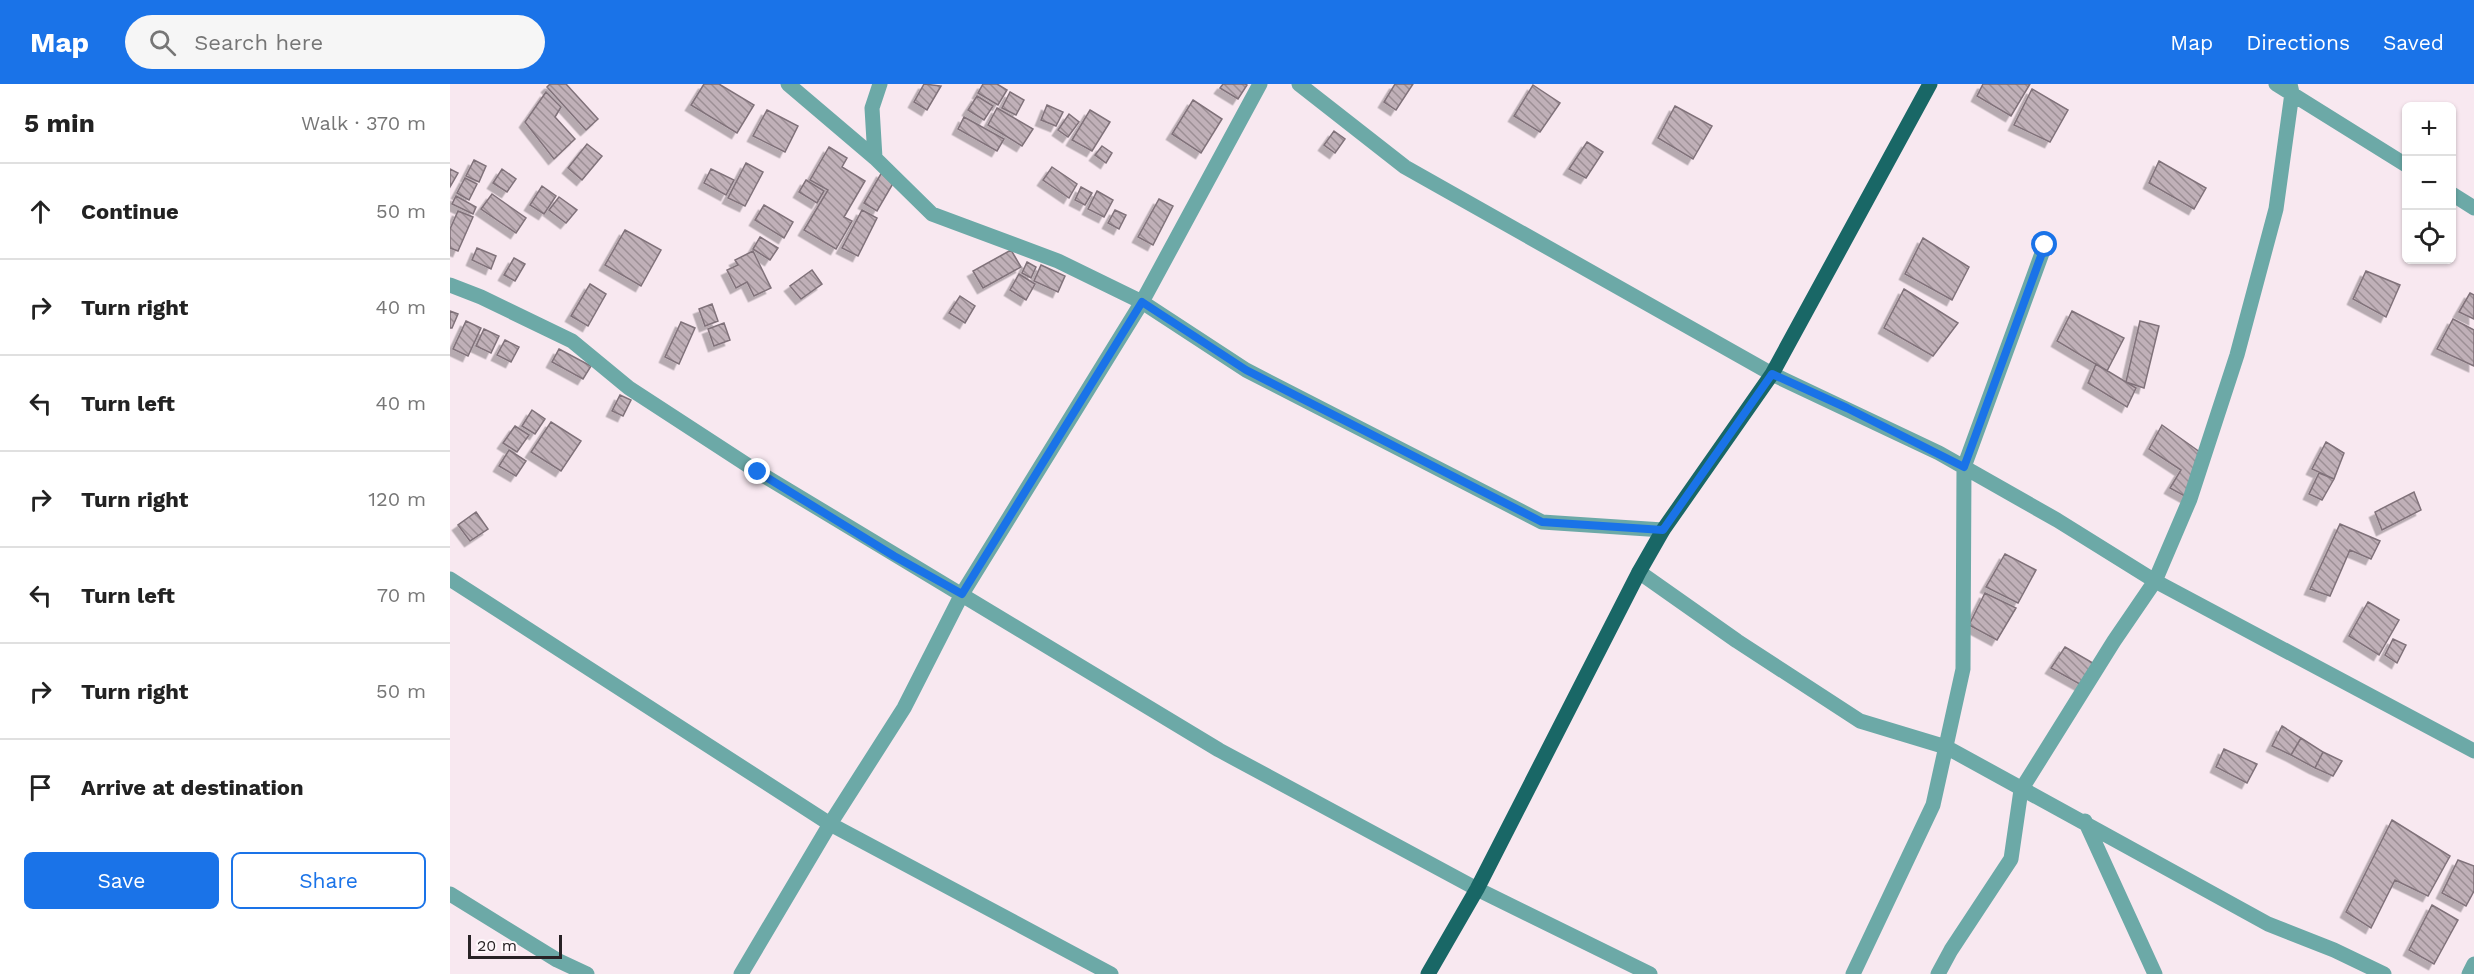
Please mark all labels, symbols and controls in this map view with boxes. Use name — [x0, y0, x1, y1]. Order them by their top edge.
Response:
search box — [125, 15, 545, 69]
text: Map — [30, 26, 89, 59]
icon: search — [146, 26, 179, 59]
text: Search here — [194, 30, 323, 55]
text: Map — [2170, 30, 2213, 55]
text: Directions — [2246, 30, 2350, 55]
text: Saved — [2383, 30, 2444, 55]
map controls — [2402, 102, 2456, 264]
button: + — [2402, 102, 2456, 156]
text: 5 min — [24, 108, 95, 138]
text: Walk · 370 m — [301, 111, 426, 135]
button: − — [2402, 156, 2456, 210]
icon: ahead — [24, 195, 57, 228]
text: Continue — [81, 199, 179, 224]
text: 50 m — [376, 199, 426, 223]
button: locate — [2402, 210, 2456, 264]
route start — [2031, 231, 2057, 257]
icon: right — [24, 291, 57, 324]
text: Turn right — [81, 295, 188, 320]
text: 40 m — [375, 295, 426, 319]
icon: left — [24, 387, 57, 420]
text: Turn left — [81, 391, 175, 416]
text: 40 m — [375, 391, 426, 415]
route end — [744, 458, 770, 484]
icon: right — [24, 483, 57, 516]
text: Turn right — [81, 487, 188, 512]
text: 120 m — [368, 487, 426, 511]
icon: left — [24, 579, 57, 612]
text: Turn left — [81, 583, 175, 608]
text: 70 m — [377, 583, 426, 607]
icon: right — [24, 675, 57, 708]
text: Turn right — [81, 679, 188, 704]
text: 50 m — [376, 679, 426, 703]
icon: arrive — [24, 771, 57, 804]
text: Arrive at destination — [81, 775, 304, 800]
button: Save — [24, 852, 219, 909]
button: Share — [231, 852, 426, 909]
scale bar — [468, 932, 562, 960]
text: 20 m — [477, 936, 517, 955]

